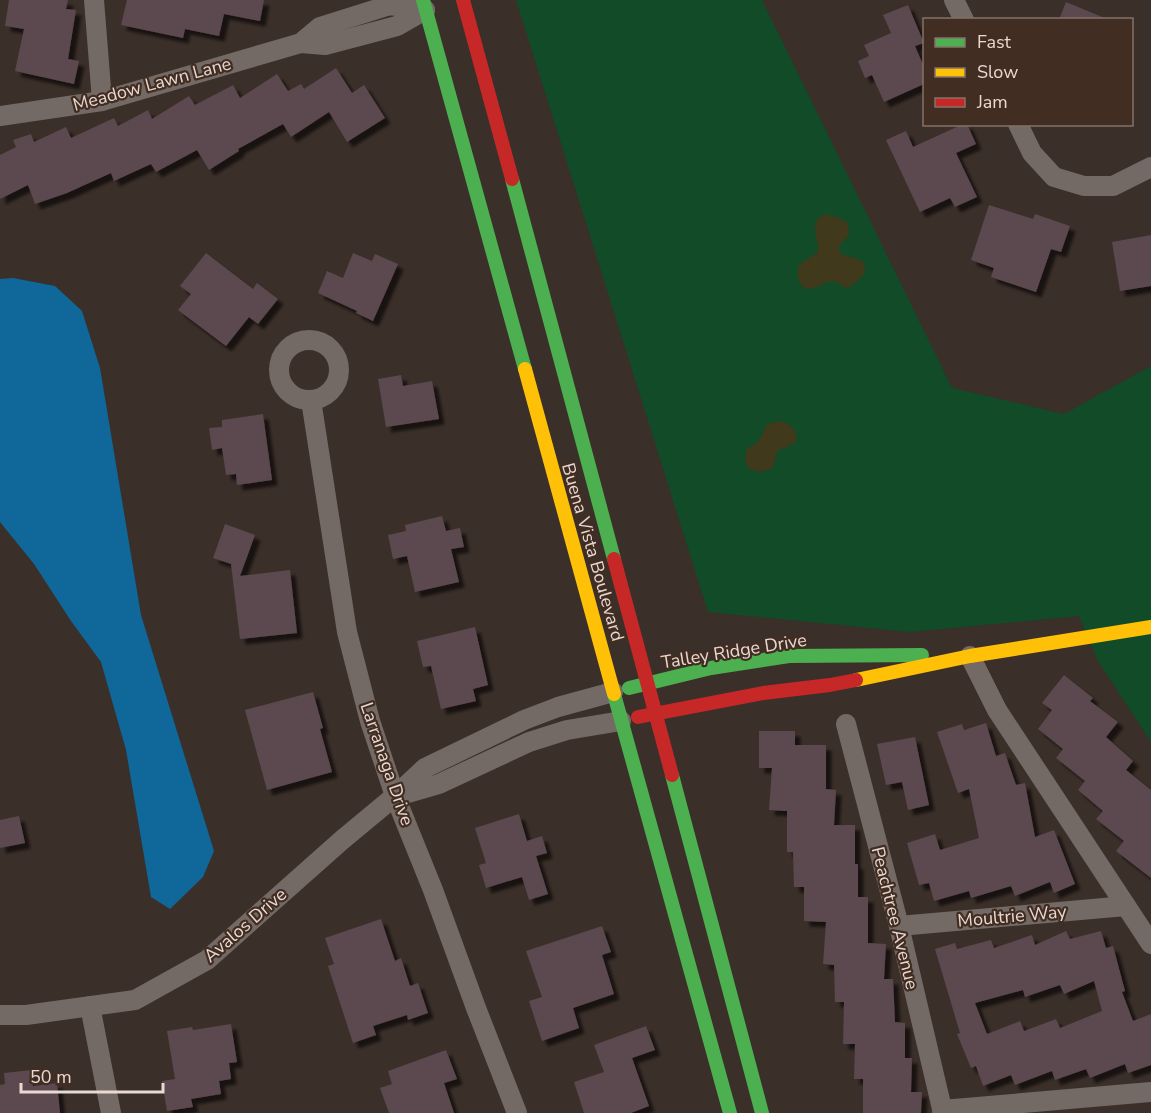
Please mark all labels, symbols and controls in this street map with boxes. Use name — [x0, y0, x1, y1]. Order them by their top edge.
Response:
legend — [923, 18, 1133, 126]
text: Fast — [977, 30, 1012, 54]
street label: Meadow Lawn Lane — [70, 51, 234, 117]
text: Slow — [977, 60, 1018, 84]
text: Jam — [976, 90, 1008, 114]
street label: Buena Vista Boulevard — [556, 460, 630, 644]
street label: Talley Ridge Drive — [659, 628, 809, 674]
street label: Larranaga Drive — [355, 699, 419, 829]
street label: Peachtree Avenue — [866, 844, 924, 992]
street label: Avalos Drive — [198, 882, 292, 968]
street label: Moultrie Way — [957, 899, 1068, 933]
scale bar — [21, 1056, 164, 1094]
text: 50 m — [30, 1065, 72, 1089]

